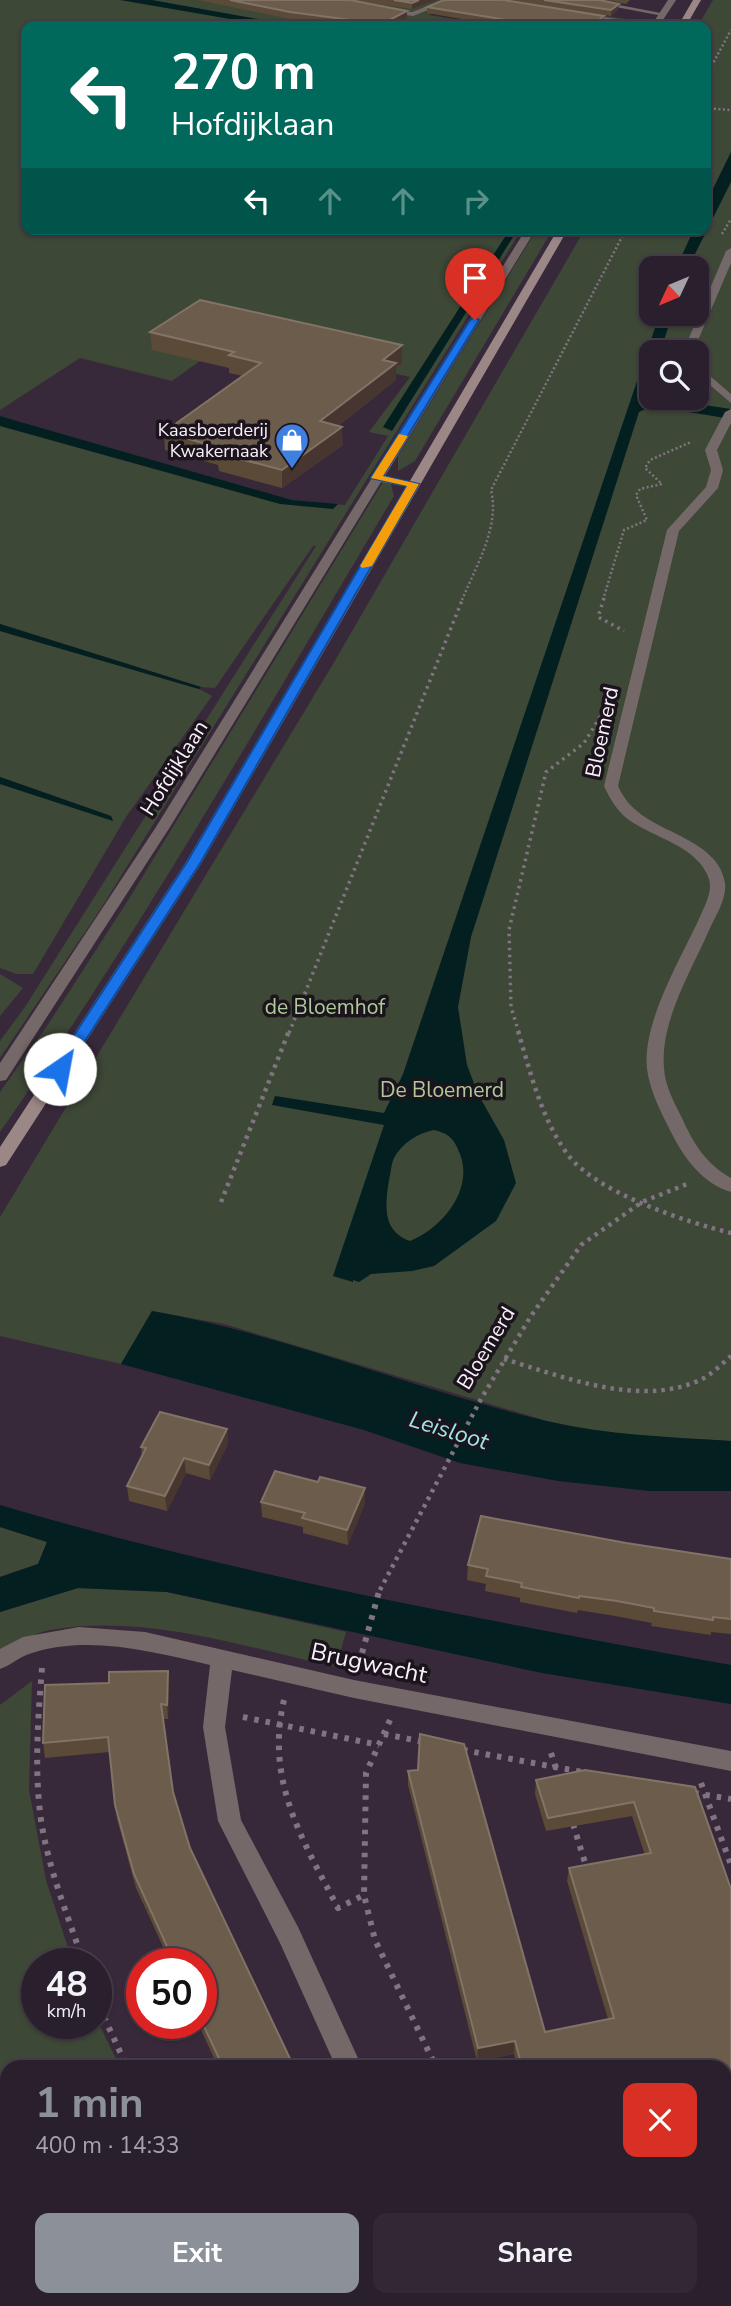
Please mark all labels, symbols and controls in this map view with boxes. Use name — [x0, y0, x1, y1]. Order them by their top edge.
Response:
text: 270 m — [171, 39, 315, 106]
icon: left — [56, 49, 147, 140]
text: Hofdijklaan — [171, 103, 334, 146]
icon: left — [238, 182, 276, 220]
icon: ahead — [311, 182, 349, 220]
icon: ahead — [384, 182, 422, 220]
icon: right — [457, 182, 495, 220]
pin — [445, 248, 505, 320]
north arrow — [639, 256, 709, 326]
map controls — [639, 256, 709, 410]
icon: arrive — [456, 259, 494, 297]
button: search — [639, 340, 709, 410]
place label: Kaasboerderij Kwakernaak — [158, 418, 269, 463]
shop icon: Kaasboerderij Kwakernaak — [273, 421, 311, 470]
street label: Bloemerd — [579, 684, 625, 780]
street label: Hofdijklaan — [134, 715, 214, 821]
park label: de Bloemhof — [265, 993, 386, 1021]
position arrow — [23, 1032, 97, 1106]
park label: De Bloemerd — [380, 1076, 504, 1104]
street label: Bloemerd — [450, 1301, 522, 1395]
water label: Leisloot — [405, 1404, 493, 1457]
street label: Brugwacht — [308, 1635, 431, 1691]
speed limit sign: 50 — [126, 1948, 217, 2039]
text: 48 — [45, 1961, 88, 2008]
text: km/h — [47, 1999, 86, 2023]
text: 1 min — [35, 2075, 144, 2132]
button: close — [623, 2083, 697, 2157]
text: 400 m · 14:33 — [35, 2130, 180, 2161]
button: Exit — [35, 2213, 359, 2293]
button: Share — [373, 2213, 697, 2293]

